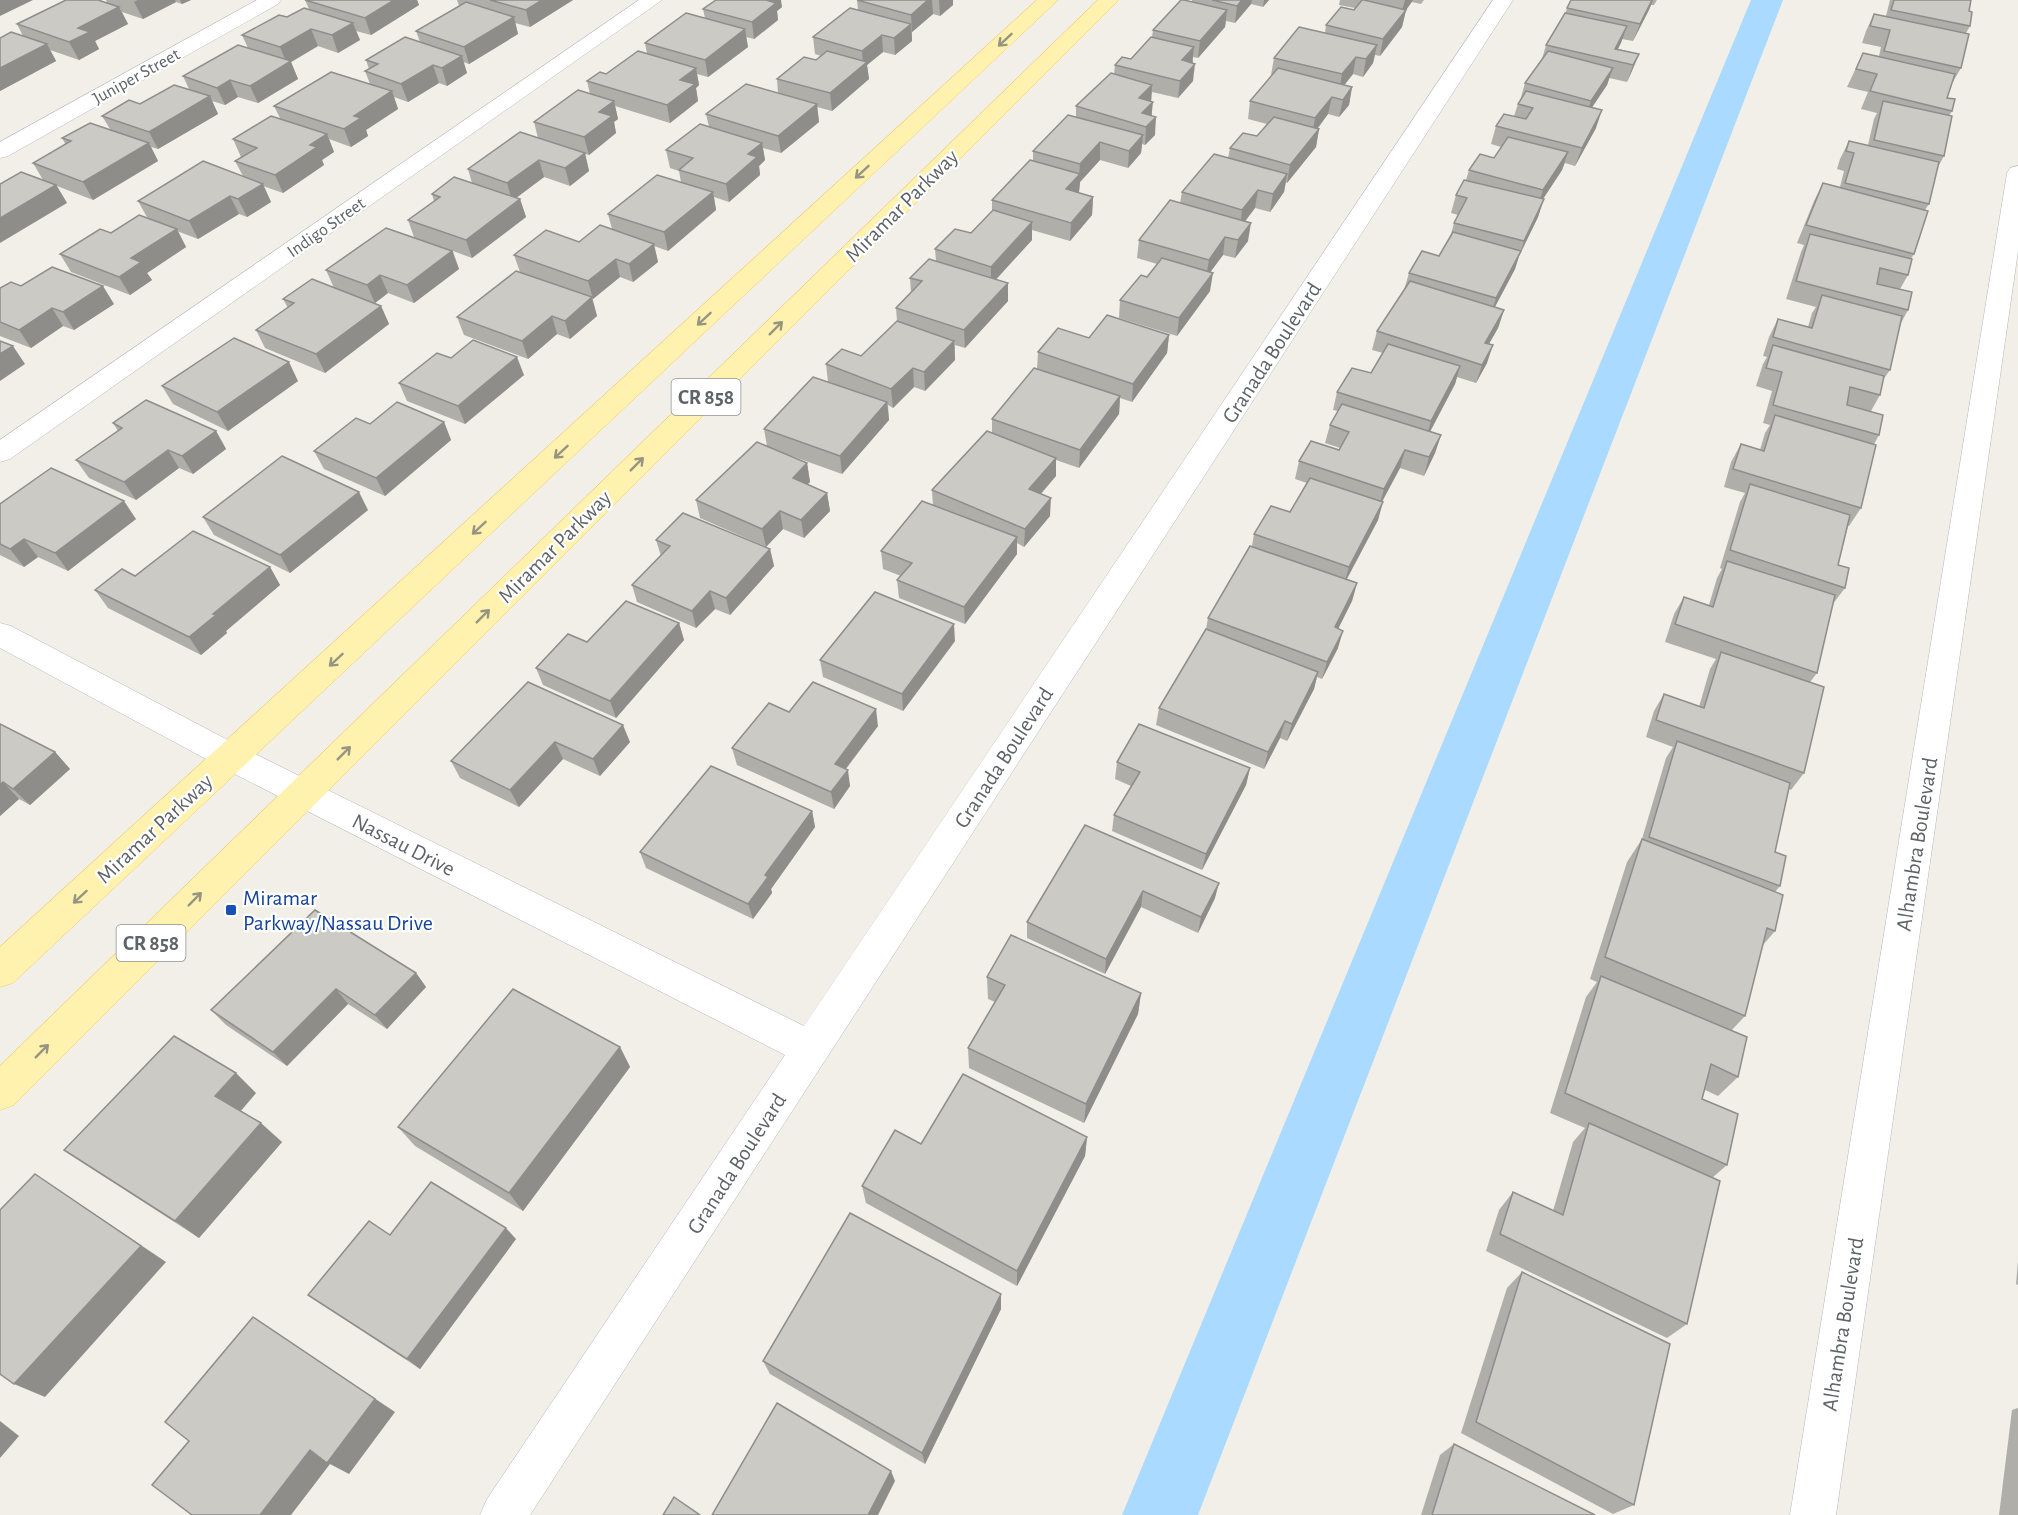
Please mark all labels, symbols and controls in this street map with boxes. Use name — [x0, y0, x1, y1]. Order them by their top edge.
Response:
one-way arrow — [998, 33, 1013, 47]
street label: Juniper Street — [90, 45, 183, 108]
street label: Miramar Parkway — [841, 145, 963, 266]
one-way arrow — [855, 165, 870, 179]
street label: Indigo Street — [284, 194, 369, 261]
street label: Granada Boulevard — [1218, 278, 1325, 427]
one-way arrow — [696, 312, 711, 326]
one-way arrow — [769, 320, 783, 335]
road number: CR 858 — [672, 379, 740, 415]
one-way arrow — [553, 445, 568, 459]
one-way arrow — [630, 457, 644, 472]
street label: Miramar Parkway — [494, 486, 616, 607]
one-way arrow — [472, 520, 487, 534]
one-way arrow — [476, 608, 491, 623]
one-way arrow — [329, 653, 344, 667]
street label: Granada Boulevard — [950, 683, 1057, 832]
one-way arrow — [337, 745, 352, 760]
street label: Alhambra Boulevard — [1892, 756, 1942, 933]
street label: Miramar Parkway — [93, 769, 217, 888]
street label: Nassau Drive — [349, 810, 458, 880]
place label: Miramar Parkway/Nassau Drive — [243, 887, 433, 934]
one-way arrow — [73, 890, 88, 904]
one-way arrow — [188, 892, 203, 906]
marker: Miramar Parkway/Nassau Drive — [224, 903, 238, 917]
road number: CR 858 — [116, 925, 186, 961]
one-way arrow — [34, 1043, 49, 1058]
street label: Granada Boulevard — [683, 1089, 790, 1238]
street label: Alhambra Boulevard — [1818, 1236, 1868, 1413]

